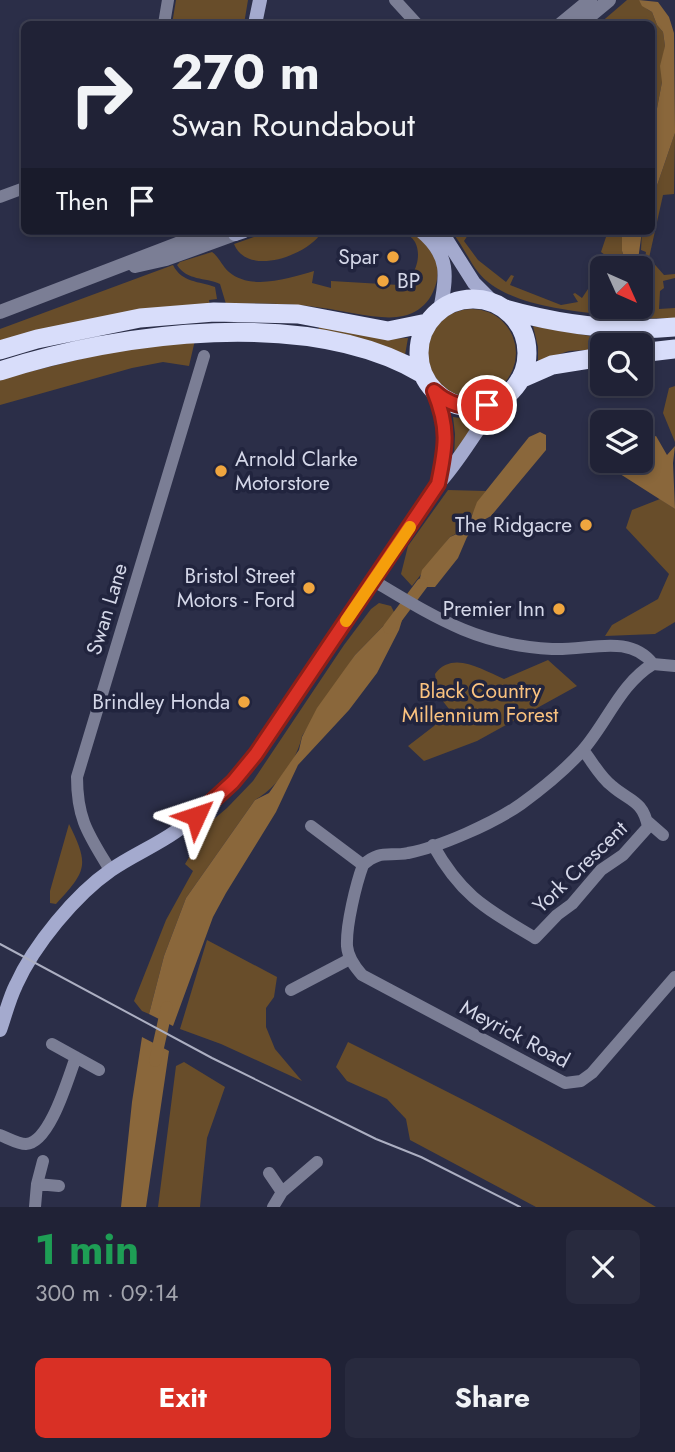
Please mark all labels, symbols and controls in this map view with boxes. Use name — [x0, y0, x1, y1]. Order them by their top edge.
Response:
text: 270 m — [171, 37, 320, 107]
icon: right — [56, 49, 147, 140]
text: Swan Roundabout — [171, 102, 415, 148]
text: Then — [56, 182, 109, 220]
icon: arrive — [123, 182, 161, 220]
place label: Spar — [338, 242, 380, 272]
marker: Spar — [385, 249, 401, 265]
north arrow — [590, 256, 653, 318]
map controls — [590, 256, 653, 473]
place label: BP — [397, 266, 420, 296]
marker: BP — [375, 273, 391, 289]
button: search — [590, 333, 653, 396]
pin — [457, 375, 517, 435]
icon: arrive — [468, 386, 506, 424]
button: layers — [590, 410, 653, 473]
place label: Arnold Clarke Motorstore — [235, 444, 358, 498]
marker: Arnold Clarke Motorstore — [213, 463, 229, 479]
place label: The Ridgacre — [455, 510, 572, 540]
marker: The Ridgacre — [578, 517, 594, 533]
street label: Swan Lane — [79, 559, 135, 659]
place label: Bristol Street Motors - Ford — [177, 561, 295, 615]
marker: Bristol Street Motors - Ford — [301, 580, 317, 596]
place label: Premier Inn — [443, 594, 545, 624]
marker: Premier Inn — [551, 601, 567, 617]
park label: Black Country Millennium Forest — [402, 676, 558, 730]
place label: Brindley Honda — [92, 687, 230, 717]
marker: Brindley Honda — [236, 694, 252, 710]
position arrow — [159, 779, 233, 853]
street label: York Crescent — [526, 814, 634, 920]
street label: Meyrick Road — [455, 993, 575, 1075]
text: 1 min — [35, 1219, 139, 1280]
button: close — [566, 1230, 640, 1304]
text: 300 m · 09:14 — [35, 1276, 178, 1310]
button: Exit — [35, 1358, 331, 1438]
button: Share — [345, 1358, 640, 1438]

